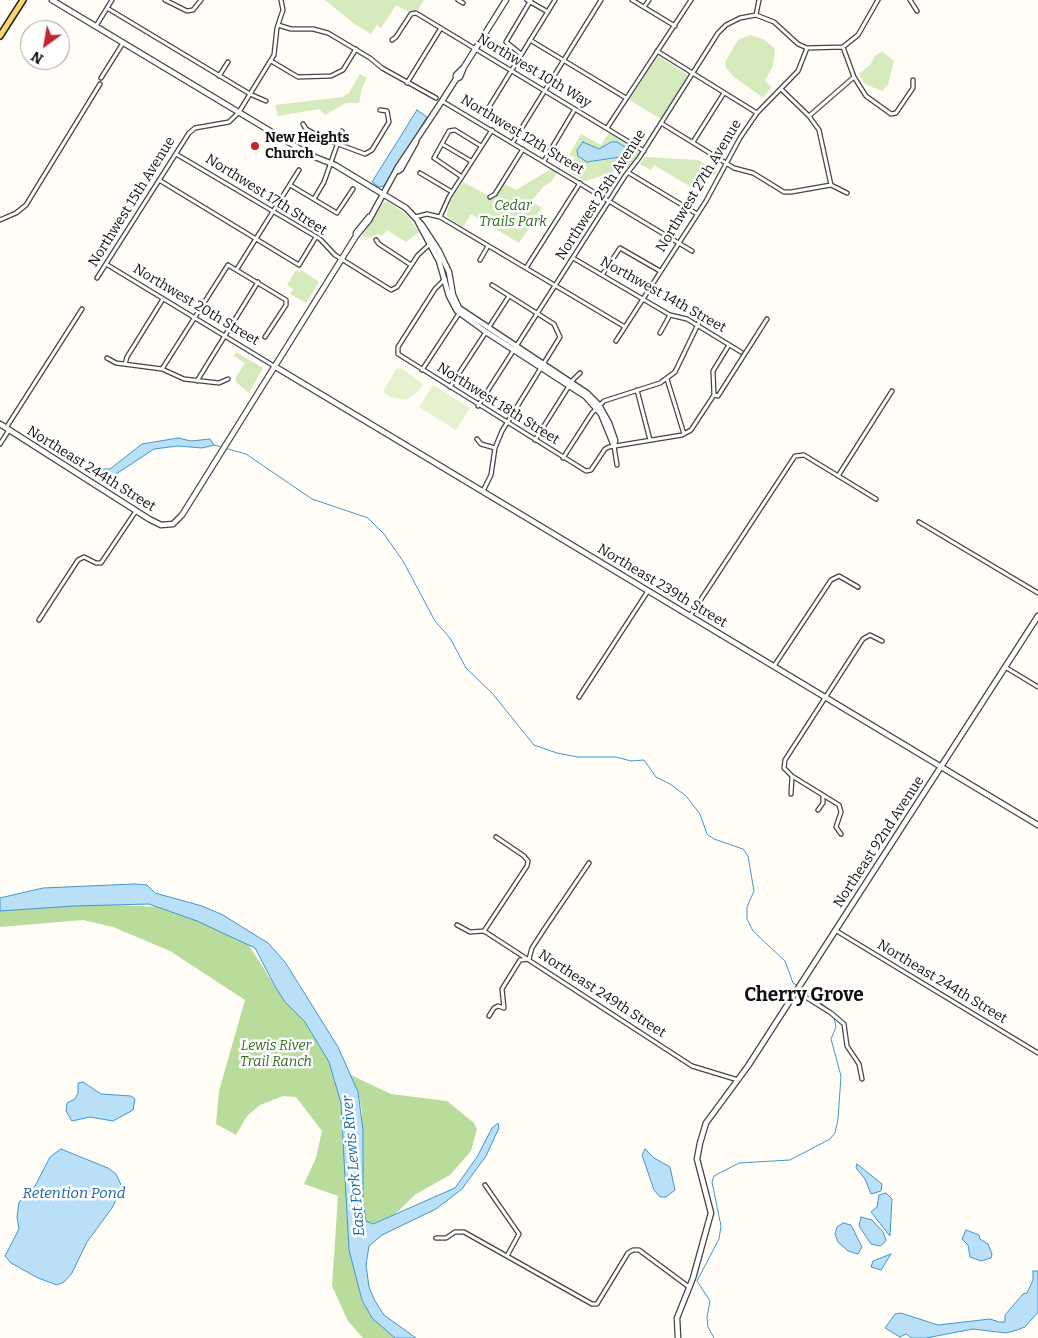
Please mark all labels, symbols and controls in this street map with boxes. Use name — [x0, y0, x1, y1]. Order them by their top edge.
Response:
north arrow — [20, 20, 70, 70]
street label: Northwest 10th Way — [474, 30, 594, 112]
text: N — [28, 47, 46, 67]
street label: Northwest 12th Street — [457, 92, 587, 178]
street label: Northwest 27th Avenue — [653, 117, 745, 255]
street label: Northwest 25th Avenue — [552, 127, 650, 263]
place label: New Heights Church — [265, 130, 350, 162]
street label: Northwest 15th Avenue — [85, 134, 179, 270]
marker: New Heights Church — [249, 140, 261, 152]
street label: Northwest 17th Street — [202, 151, 330, 239]
park label: Cedar Trails Park — [479, 198, 547, 230]
street label: Northwest 14th Street — [597, 253, 729, 337]
street label: Northwest 20th Street — [130, 261, 262, 349]
street label: Northwest 18th Street — [434, 359, 562, 449]
street label: Northeast 244th Street — [24, 423, 158, 515]
street label: Northeast 239th Street — [594, 541, 730, 631]
street label: Northeast 92nd Avenue — [830, 773, 928, 911]
street label: Northeast 244th Street — [874, 937, 1010, 1027]
street label: Northeast 249th Street — [535, 946, 669, 1042]
district label: Cherry Grove — [744, 985, 864, 1007]
park label: Lewis River Trail Ranch — [240, 1038, 312, 1070]
water label: East Fork Lewis River — [339, 1095, 369, 1237]
water label: Retention Pond — [22, 1185, 126, 1203]

